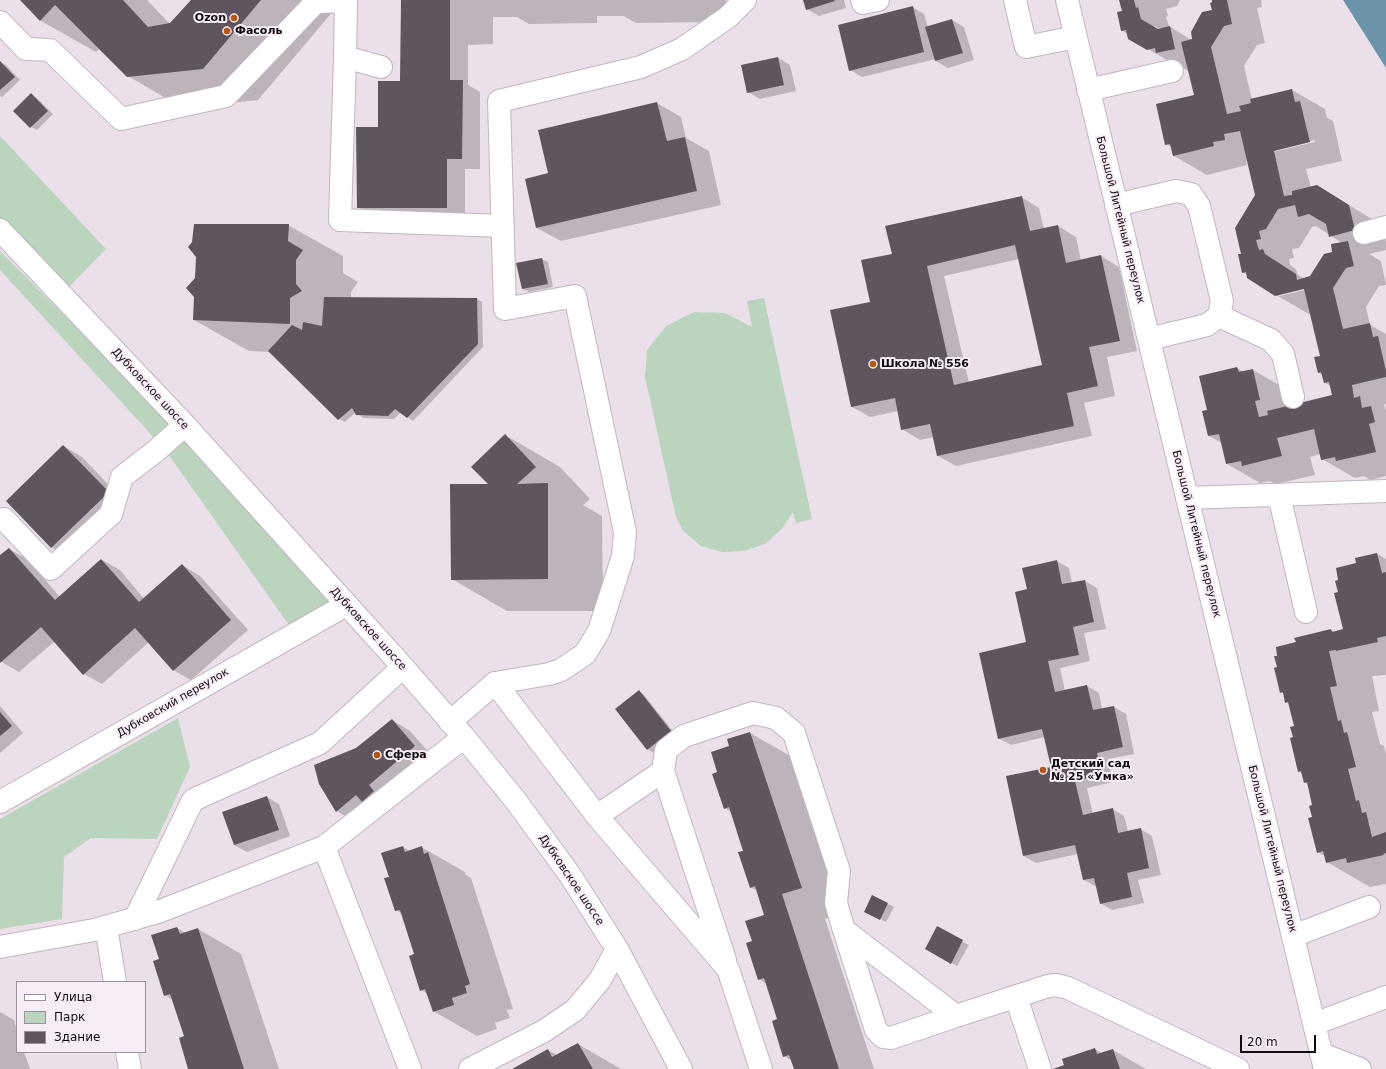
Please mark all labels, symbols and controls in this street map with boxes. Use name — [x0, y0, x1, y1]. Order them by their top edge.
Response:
place label: Ozon — [195, 11, 226, 25]
marker: Ozon — [229, 13, 239, 23]
place label: Фасоль — [235, 24, 282, 38]
marker: Фасоль — [222, 26, 232, 36]
street label: Большой Литейный переулок — [1093, 135, 1147, 305]
street label: Дубковское шоссе — [109, 345, 191, 433]
place label: Школа № 556 — [881, 357, 969, 371]
marker: Школа № 556 — [868, 359, 878, 369]
street label: Большой Литейный переулок — [1169, 449, 1223, 619]
street label: Дубковское шоссе — [327, 585, 409, 673]
street label: Дубковский переулок — [115, 666, 231, 740]
place label: Сфера — [385, 748, 427, 762]
marker: Сфера — [372, 750, 382, 760]
place label: Детский сад № 25 «Умка» — [1051, 757, 1134, 783]
street label: Большой Литейный переулок — [1245, 764, 1299, 934]
marker: Детский сад № 25 «Умка» — [1038, 765, 1048, 775]
street label: Дубковское шоссе — [536, 832, 606, 928]
legend — [16, 981, 146, 1053]
text: Улица — [54, 990, 92, 1004]
text: Парк — [54, 1010, 85, 1024]
scale bar — [1242, 1027, 1318, 1053]
text: Здание — [54, 1030, 100, 1044]
text: 20 m — [1247, 1035, 1278, 1049]

